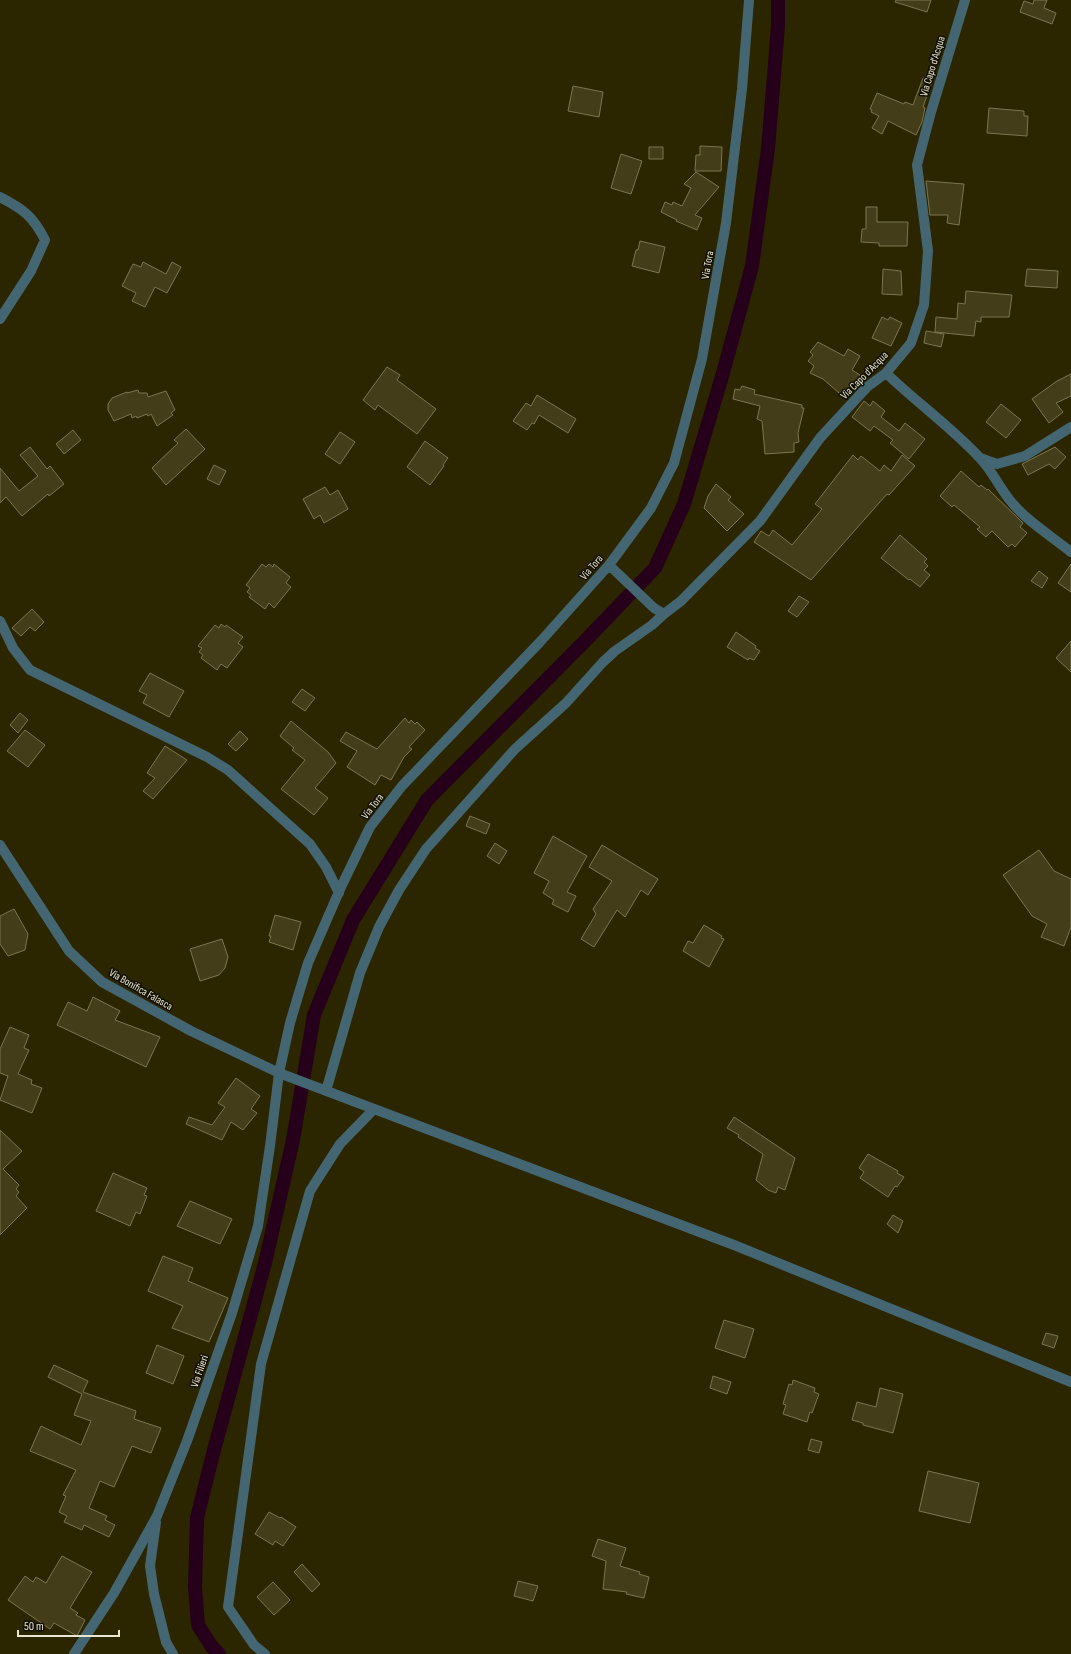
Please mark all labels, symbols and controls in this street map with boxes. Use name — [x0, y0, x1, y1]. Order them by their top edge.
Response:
street label: Via Capo d'Acqua — [917, 35, 948, 98]
street label: Via Tora — [699, 250, 716, 280]
street label: Via Capo d'Acqua — [838, 349, 891, 402]
street label: Via Tora — [577, 552, 606, 582]
street label: Via Tora — [359, 791, 386, 822]
street label: Via Bonifica Falasca — [107, 966, 175, 1013]
street label: Via Filieri — [188, 1353, 211, 1389]
scale bar — [18, 1612, 119, 1638]
text: 50 m — [24, 1619, 44, 1634]

